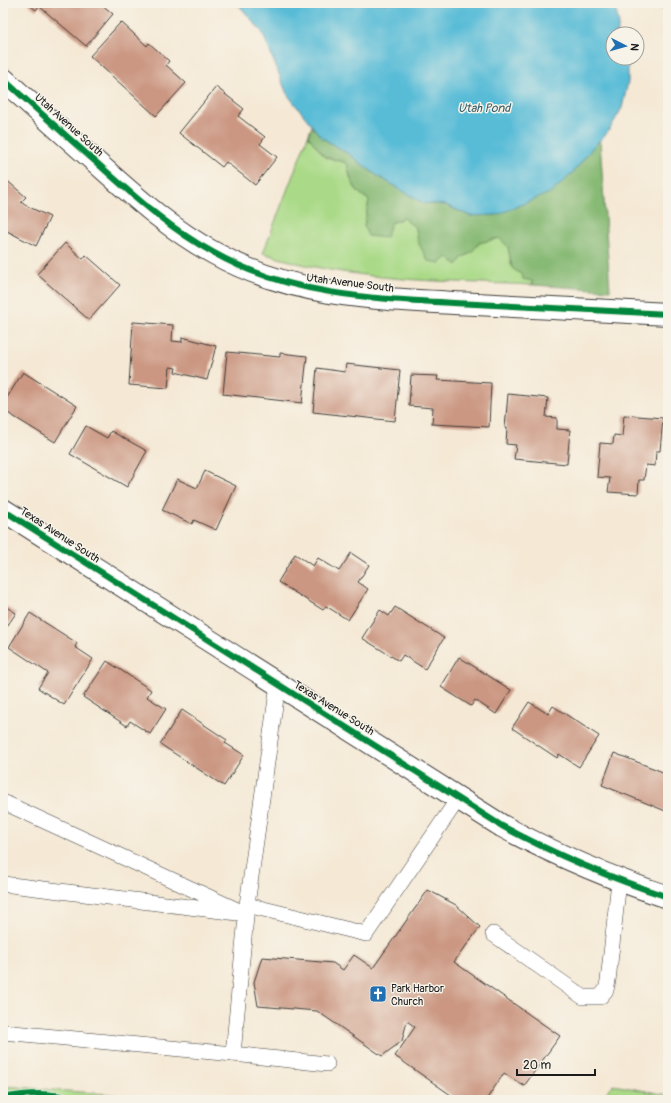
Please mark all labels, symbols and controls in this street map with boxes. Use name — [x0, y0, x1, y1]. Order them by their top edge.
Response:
north arrow — [605, 26, 645, 66]
text: N — [628, 43, 641, 52]
street label: Utah Avenue South — [32, 91, 106, 159]
water label: Utah Pond — [458, 101, 512, 116]
street label: Utah Avenue South — [306, 271, 394, 295]
street label: Texas Avenue South — [18, 504, 102, 566]
street label: Texas Avenue South — [291, 678, 377, 738]
place label: Park Harbor Church — [391, 982, 444, 1008]
church icon: Park Harbor Church — [368, 984, 388, 1004]
scale bar — [517, 1051, 595, 1077]
text: 20 m — [523, 1058, 552, 1073]

